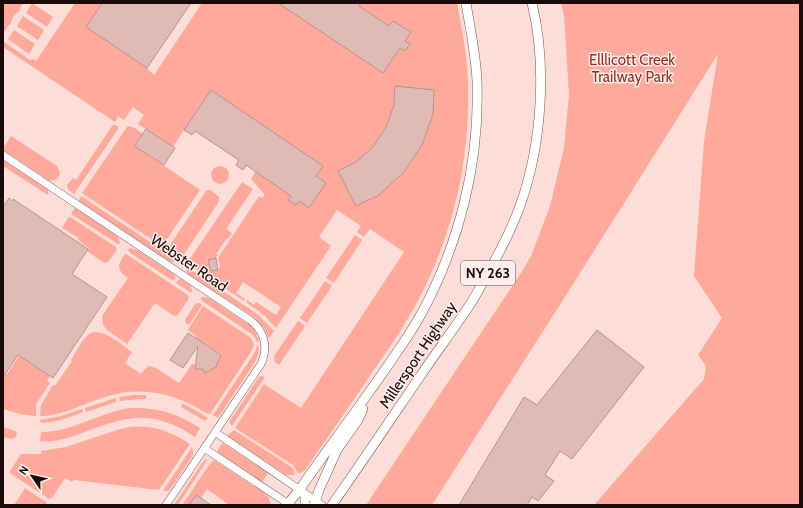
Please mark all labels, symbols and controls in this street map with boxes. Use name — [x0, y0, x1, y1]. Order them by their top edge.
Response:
park label: Elllicott Creek Trailway Park — [589, 51, 675, 86]
street label: Webster Road — [147, 231, 231, 295]
road number: NY 263 — [461, 261, 515, 285]
street label: Millersport Highway — [376, 298, 461, 412]
north arrow — [12, 456, 52, 496]
text: N — [16, 463, 32, 478]

